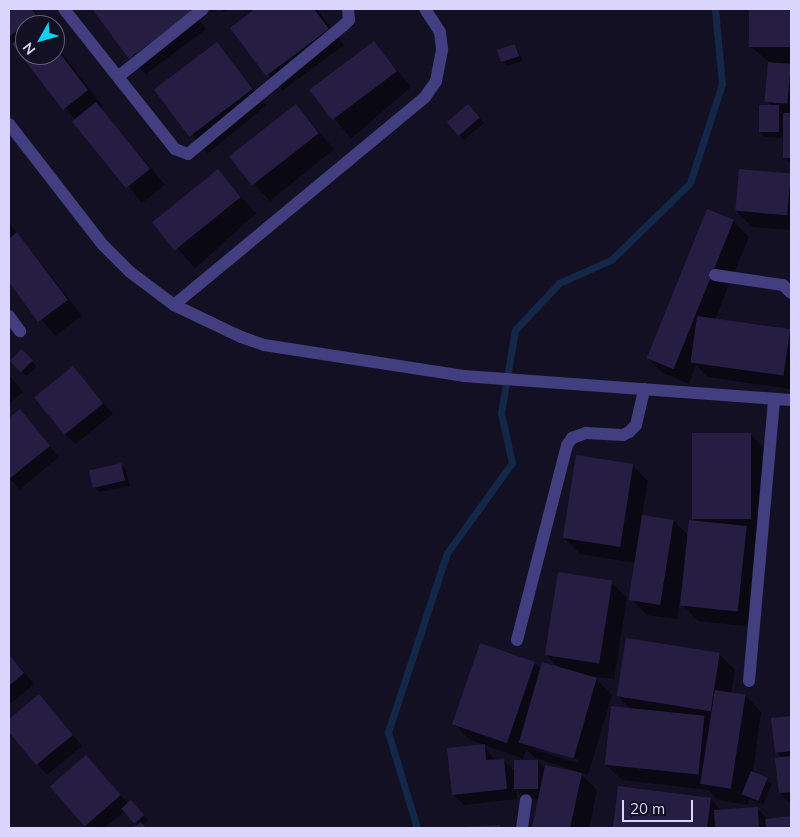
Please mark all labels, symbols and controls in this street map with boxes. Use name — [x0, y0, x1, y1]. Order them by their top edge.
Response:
north arrow — [15, 15, 65, 65]
text: N — [19, 39, 39, 58]
scale bar — [625, 790, 696, 822]
text: 20 m — [630, 799, 665, 818]

